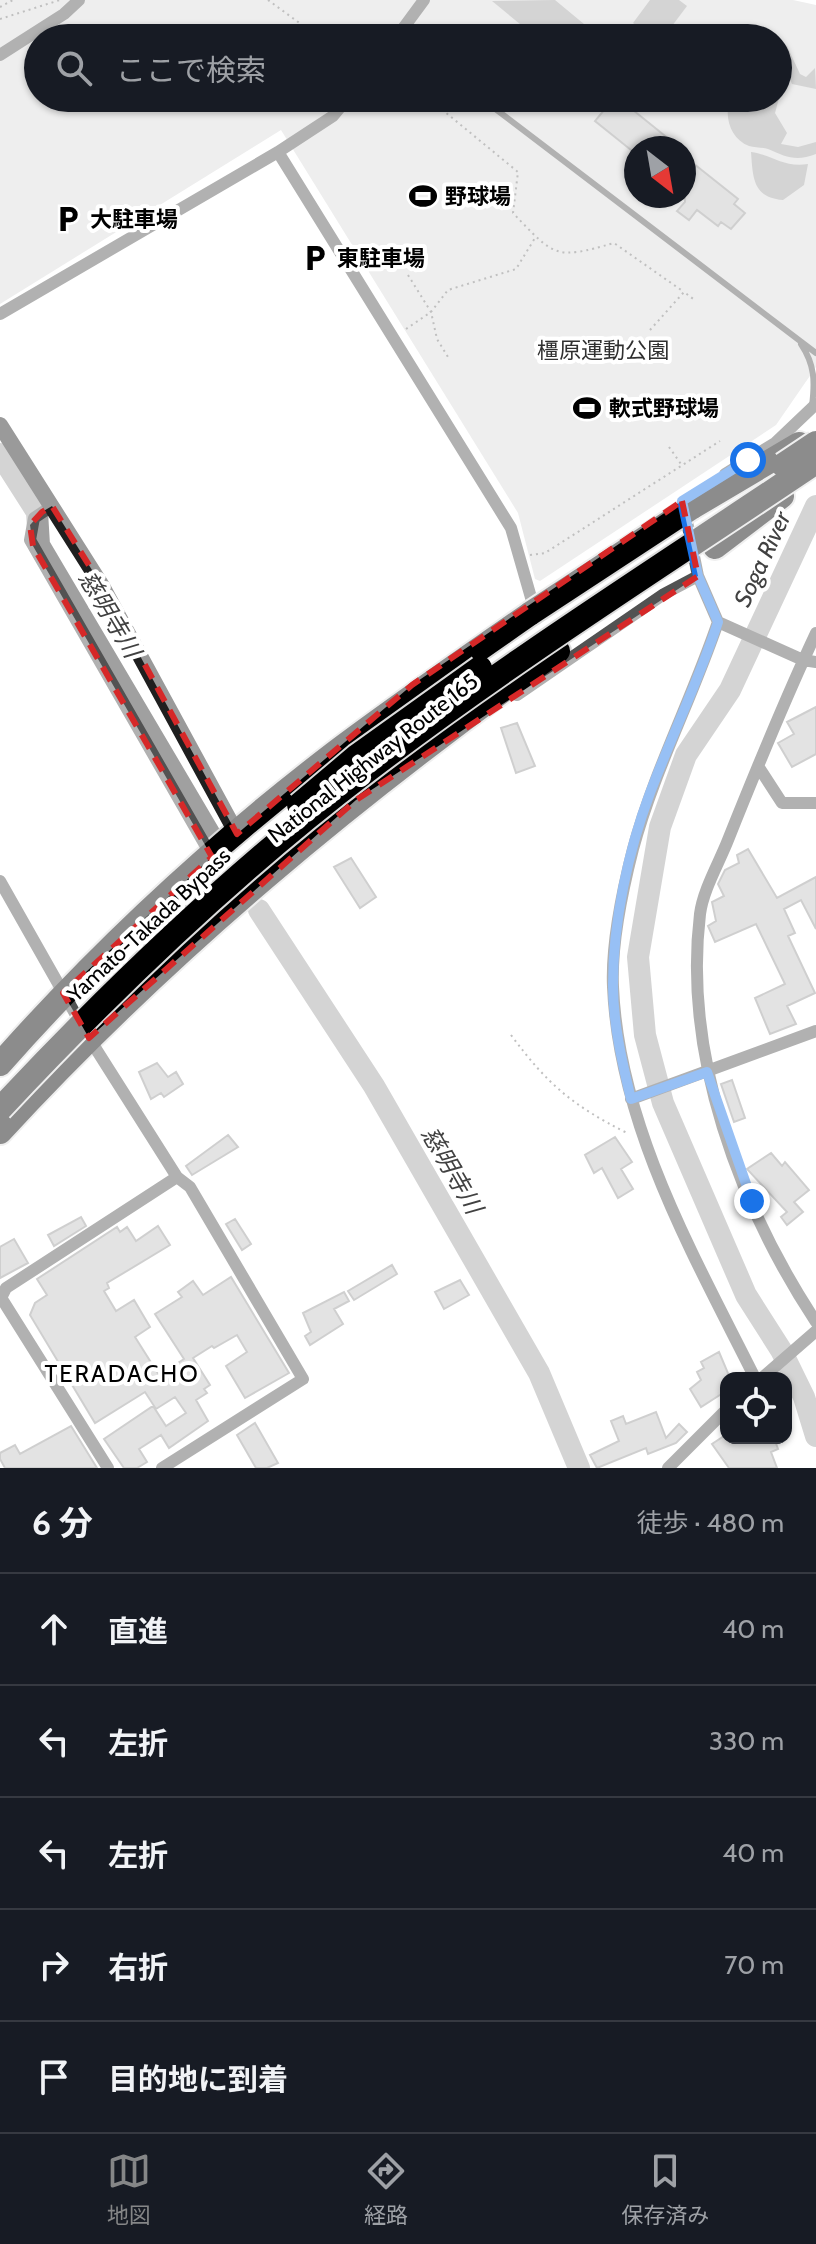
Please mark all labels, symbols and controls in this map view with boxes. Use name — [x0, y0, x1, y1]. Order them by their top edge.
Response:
search box — [24, 24, 792, 112]
icon: search — [52, 46, 96, 90]
text: ここで検索 — [116, 52, 266, 89]
north arrow — [624, 136, 696, 208]
sports icon: 野球場 — [408, 181, 438, 211]
place label: 野球場 — [445, 183, 511, 210]
parking icon: 大駐車場 — [53, 204, 83, 234]
place label: 大駐車場 — [90, 206, 178, 233]
parking icon: 東駐車場 — [300, 243, 330, 273]
place label: 東駐車場 — [337, 245, 425, 272]
park label: 橿原運動公園 — [537, 337, 669, 364]
sports icon: 軟式野球場 — [572, 393, 602, 423]
place label: 軟式野球場 — [609, 395, 719, 422]
route start — [730, 442, 766, 478]
water label: Soga River — [727, 505, 797, 611]
water label: 慈明寺川 — [73, 565, 149, 665]
street label: National Highway Route 165 — [263, 668, 483, 848]
street label: Yamato-Takada Bypass — [61, 843, 236, 1008]
water label: 慈明寺川 — [415, 1121, 490, 1221]
route end — [734, 1183, 770, 1219]
district label: TERADACHO — [44, 1359, 200, 1388]
map controls — [720, 1372, 792, 1444]
button: locate — [720, 1372, 792, 1444]
text: 6 分 — [32, 1502, 93, 1544]
text: 徒歩 · 480 m — [637, 1507, 784, 1539]
icon: ahead — [32, 1607, 76, 1651]
text: 直進 — [108, 1613, 168, 1650]
text: 40 m — [722, 1613, 784, 1645]
icon: left — [32, 1719, 76, 1763]
text: 左折 — [108, 1725, 168, 1762]
text: 330 m — [709, 1725, 784, 1757]
icon: left — [32, 1831, 76, 1875]
text: 左折 — [108, 1837, 168, 1874]
text: 40 m — [722, 1837, 784, 1869]
icon: right — [32, 1943, 76, 1987]
text: 右折 — [108, 1949, 168, 1986]
text: 70 m — [724, 1949, 784, 1981]
icon: arrive — [32, 2055, 76, 2099]
text: 目的地に到着 — [108, 2061, 288, 2098]
tab: 地図 — [107, 2149, 151, 2229]
tab: 経路 — [364, 2149, 408, 2229]
tab: 保存済み — [621, 2149, 709, 2229]

